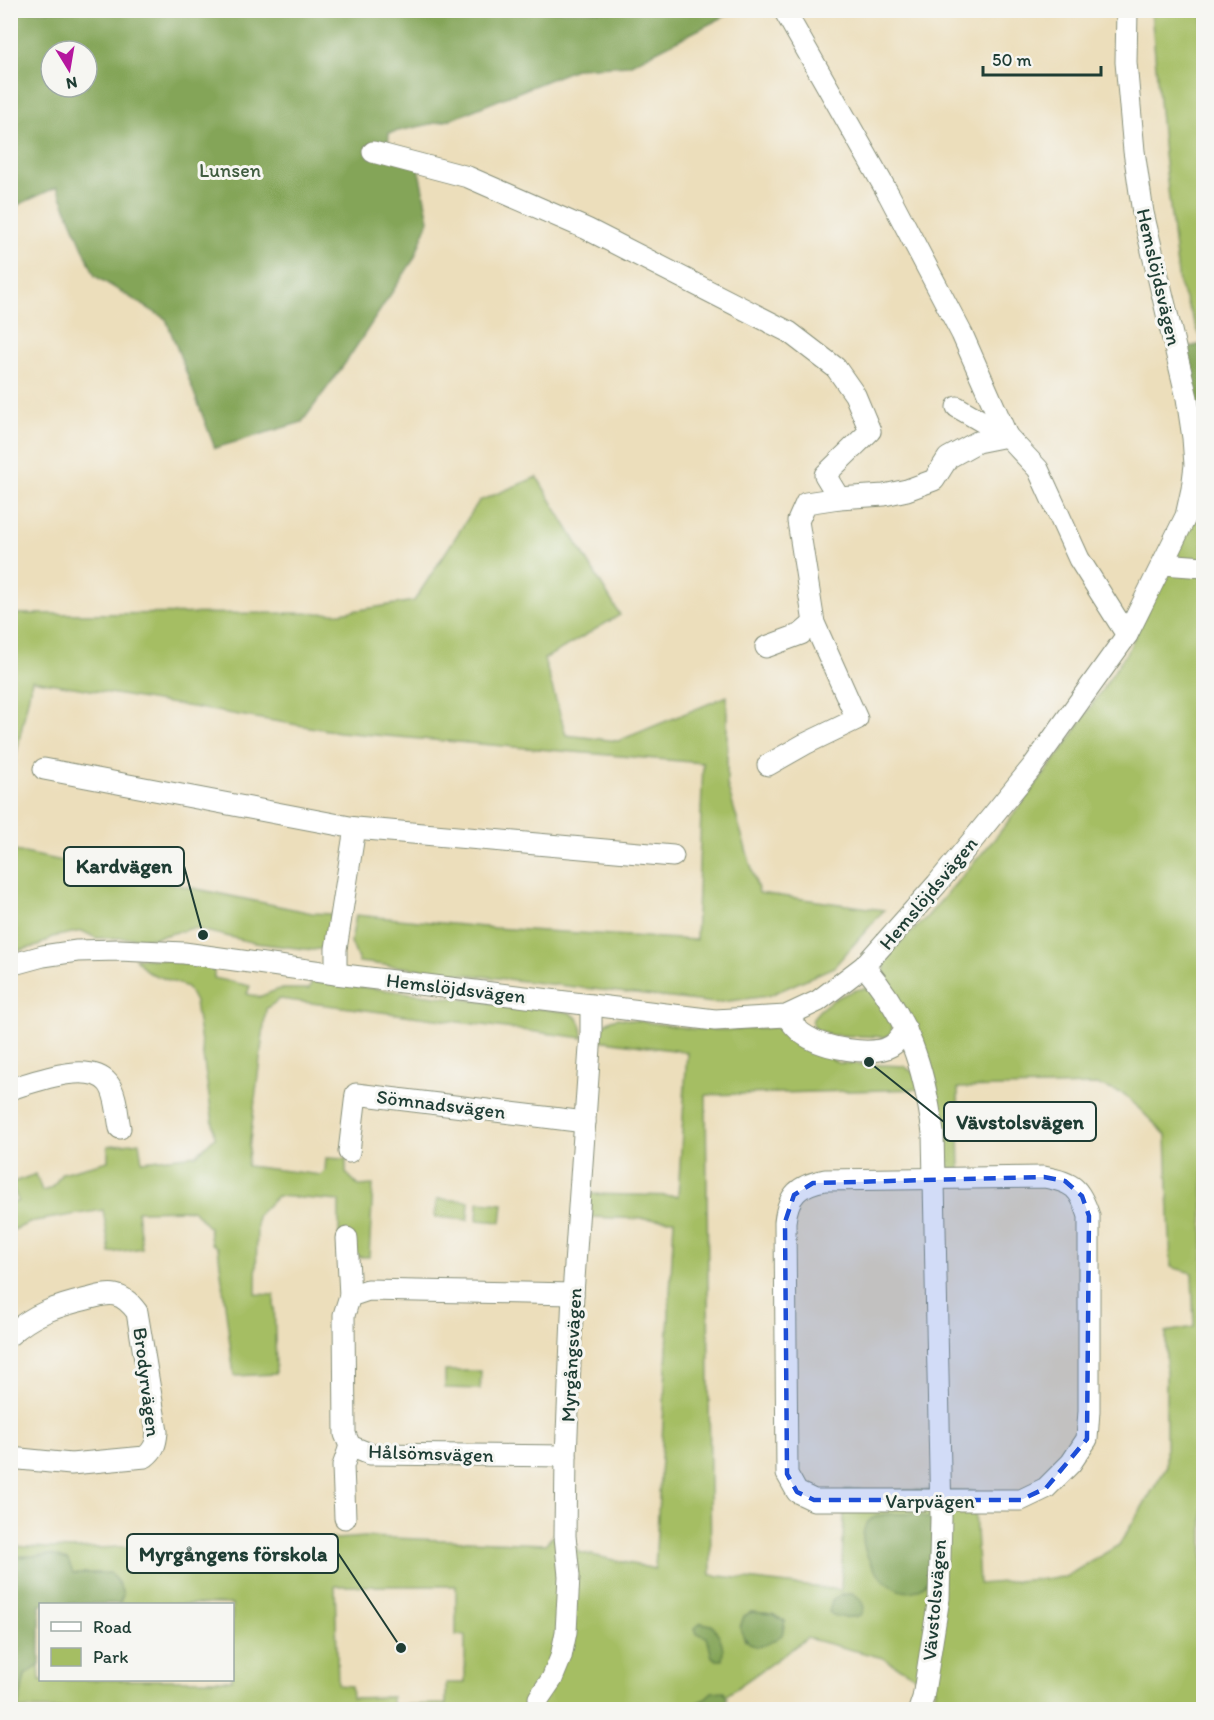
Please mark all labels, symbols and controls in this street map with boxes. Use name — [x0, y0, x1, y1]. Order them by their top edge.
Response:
north arrow — [39, 39, 99, 99]
scale bar — [983, 39, 1102, 77]
text: 50 m — [992, 49, 1032, 71]
text: N — [65, 73, 79, 94]
park label: Lunsen — [199, 158, 261, 182]
street label: Hemslöjdsvägen — [1132, 206, 1186, 348]
street label: Hemslöjdsvägen — [874, 832, 982, 954]
callout: Kardvägen — [64, 847, 184, 886]
text: Kardvägen — [76, 853, 173, 879]
street label: Hemslöjdsvägen — [385, 968, 527, 1008]
street label: Sömnadsvägen — [375, 1084, 507, 1124]
callout: Vävstolsvägen — [944, 1102, 1096, 1141]
text: Vävstolsvägen — [956, 1109, 1085, 1135]
street label: Myrgångsvägen — [555, 1287, 587, 1423]
street label: Brodyrvägen — [128, 1326, 166, 1438]
street label: Hålsömsvägen — [368, 1439, 494, 1467]
street label: Varpvägen — [885, 1489, 975, 1513]
callout: Myrgångens förskola — [127, 1534, 338, 1573]
street label: Vävstolsvägen — [917, 1538, 951, 1662]
text: Myrgångens förskola — [139, 1541, 328, 1567]
legend — [39, 1603, 234, 1681]
text: Road — [93, 1616, 132, 1638]
text: Park — [93, 1646, 128, 1668]

